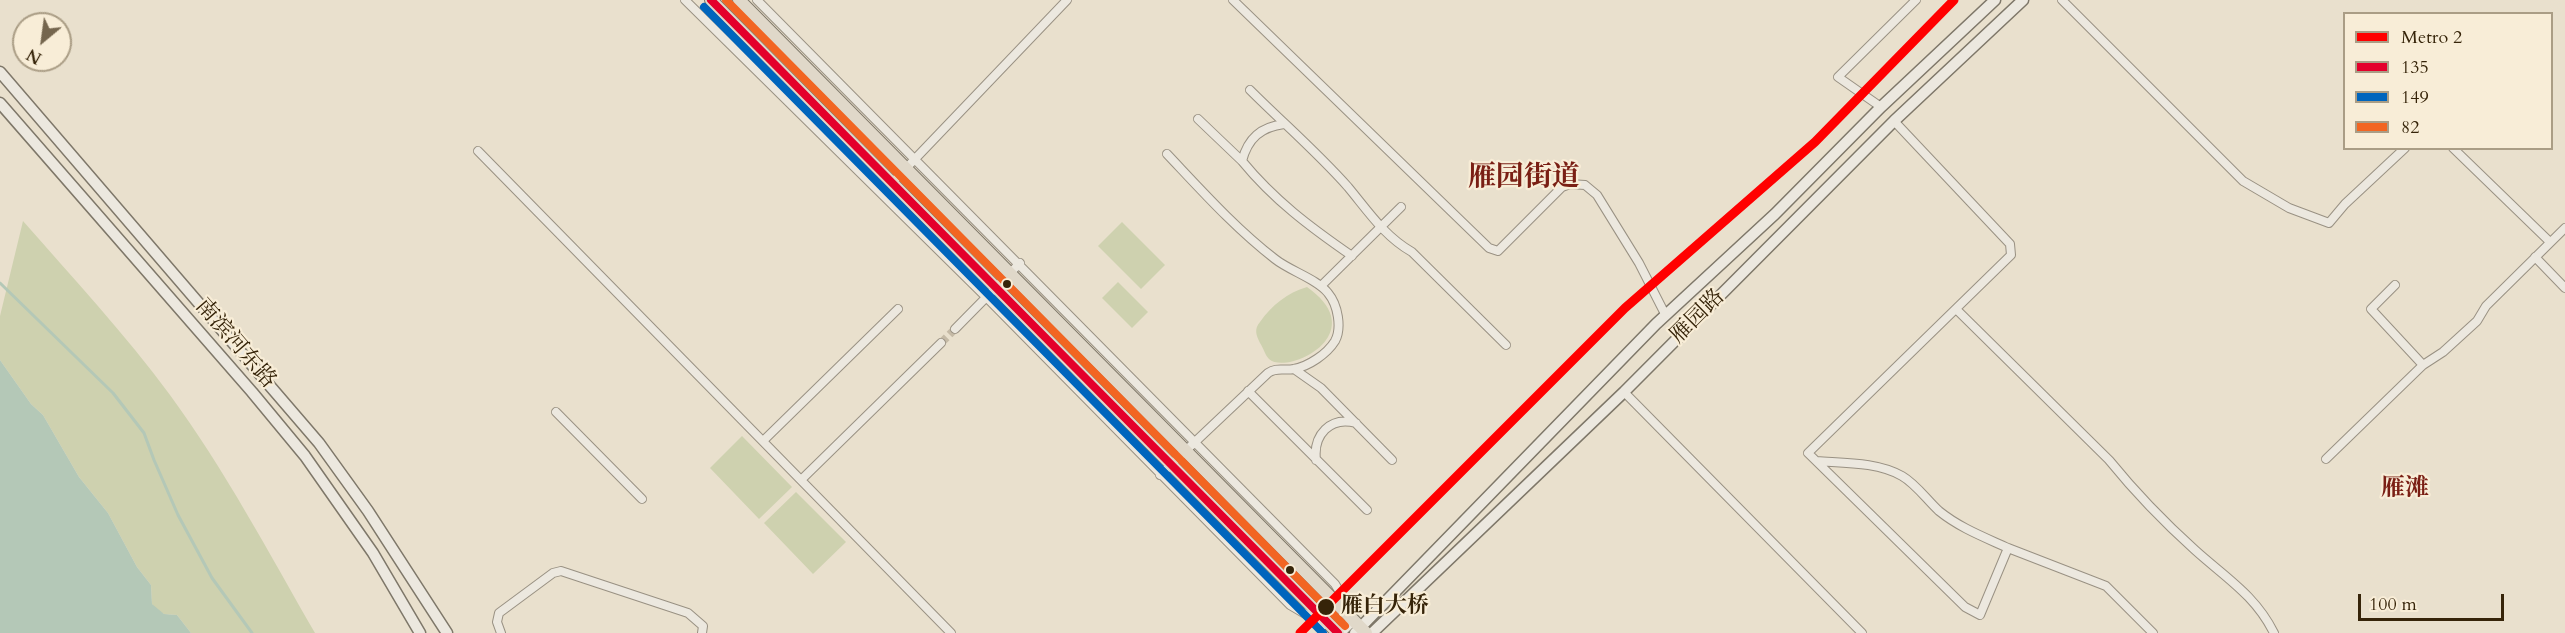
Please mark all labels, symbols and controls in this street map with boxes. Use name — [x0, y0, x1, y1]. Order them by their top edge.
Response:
north arrow — [12, 12, 72, 72]
legend — [2343, 12, 2553, 150]
text: Metro 2 — [2401, 25, 2462, 50]
text: N — [23, 43, 46, 69]
text: 135 — [2401, 55, 2429, 80]
text: 149 — [2401, 85, 2429, 110]
text: 82 — [2401, 115, 2419, 140]
district label: 雁园街道 — [1468, 162, 1580, 196]
unlabelled marker — [1001, 278, 1013, 290]
street label: 雁园路 — [1665, 284, 1731, 350]
street label: 南滨河东路 — [189, 294, 281, 394]
district label: 雁滩 — [2381, 475, 2429, 503]
unlabelled marker — [1284, 564, 1296, 576]
scale bar — [2361, 582, 2506, 620]
text: 100 m — [2369, 592, 2417, 617]
place label: 雁白大桥 — [1341, 594, 1429, 620]
marker: 雁白大桥 — [1316, 597, 1336, 617]

